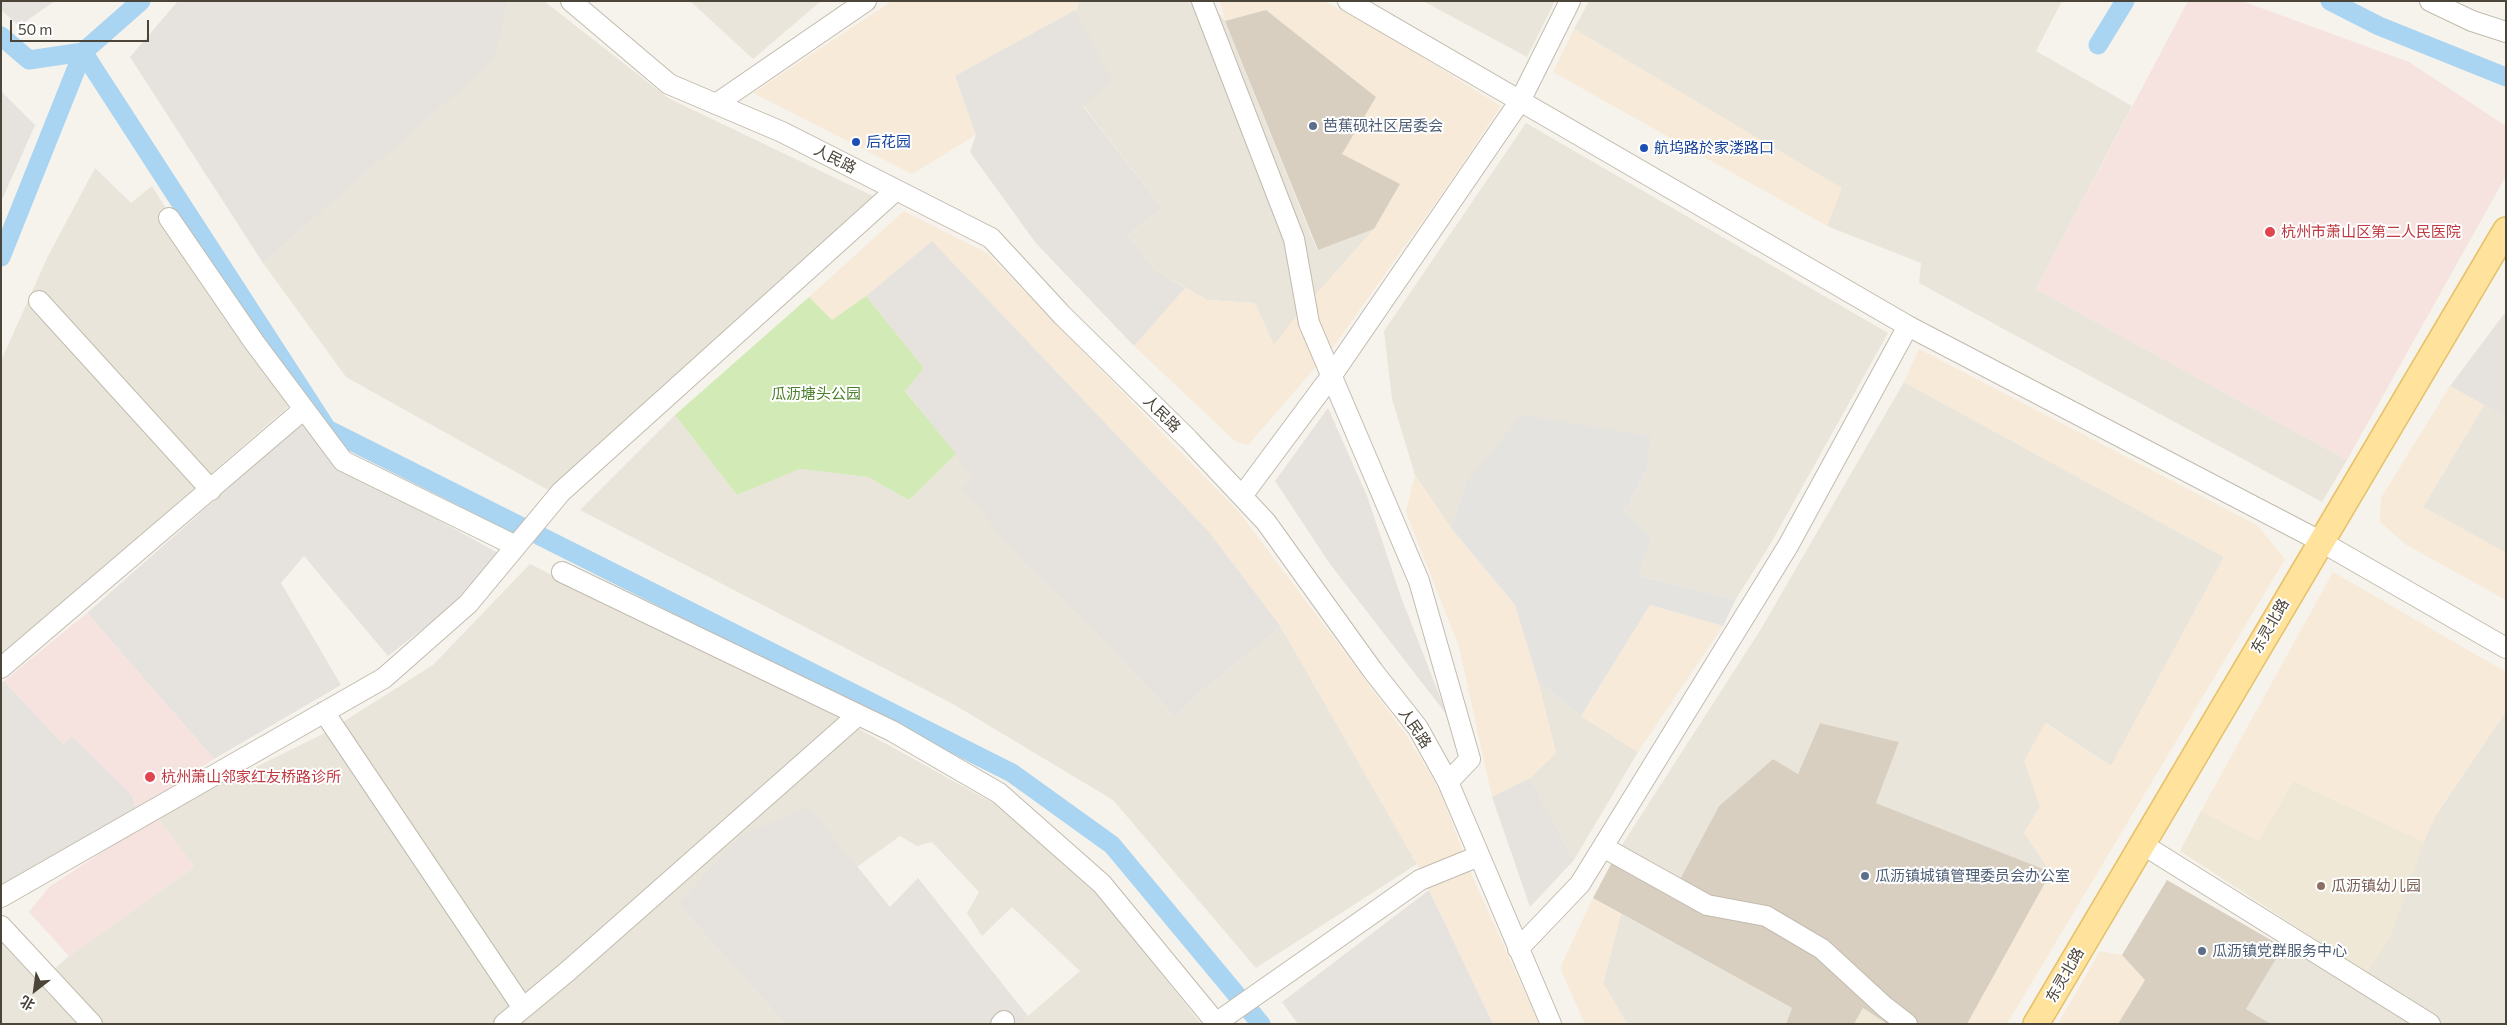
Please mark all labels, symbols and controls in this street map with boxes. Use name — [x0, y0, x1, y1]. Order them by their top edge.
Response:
scale bar — [12, 10, 151, 42]
text: 50 m — [18, 20, 52, 38]
place label: 芭蕉砚社区居委会 — [1323, 117, 1443, 135]
marker: 芭蕉砚社区居委会 — [1307, 120, 1319, 132]
place label: 后花园 — [866, 133, 911, 151]
marker: 后花园 — [850, 136, 862, 148]
place label: 航坞路於家溇路口 — [1654, 139, 1774, 157]
street label: 人民路 — [811, 141, 859, 177]
marker: 航坞路於家溇路口 — [1638, 142, 1650, 154]
place label: 杭州市萧山区第二人民医院 — [2281, 223, 2461, 241]
marker: 杭州市萧山区第二人民医院 — [2263, 225, 2277, 239]
park label: 瓜沥塘头公园 — [771, 385, 861, 403]
street label: 人民路 — [1140, 392, 1184, 436]
street label: 东灵北路 — [2247, 596, 2293, 656]
street label: 人民路 — [1395, 704, 1435, 752]
place label: 杭州萧山邻家红友桥路诊所 — [161, 768, 341, 786]
marker: 杭州萧山邻家红友桥路诊所 — [143, 770, 157, 784]
place label: 瓜沥镇城镇管理委员会办公室 — [1875, 867, 2070, 885]
marker: 瓜沥镇城镇管理委员会办公室 — [1859, 870, 1871, 882]
place label: 瓜沥镇幼儿园 — [2331, 877, 2421, 895]
marker: 瓜沥镇幼儿园 — [2315, 880, 2327, 892]
place label: 瓜沥镇党群服务中心 — [2212, 942, 2347, 960]
street label: 东灵北路 — [2042, 945, 2088, 1005]
marker: 瓜沥镇党群服务中心 — [2196, 945, 2208, 957]
north arrow — [10, 965, 60, 1015]
text: 北 — [17, 993, 38, 1014]

